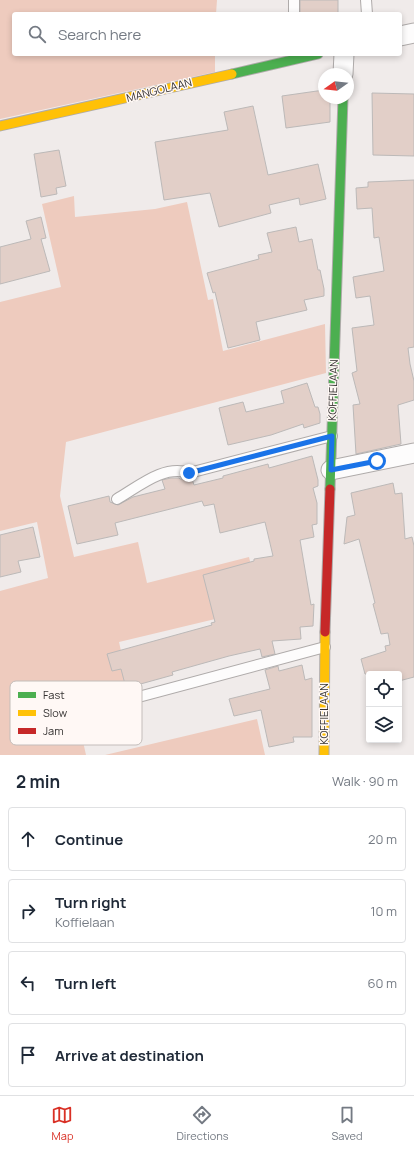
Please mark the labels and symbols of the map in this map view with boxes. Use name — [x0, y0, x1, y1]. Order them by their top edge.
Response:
north arrow — [318, 68, 354, 104]
street label: MANGOLAAN — [125, 74, 193, 105]
street label: KOFFIELAAN — [324, 359, 341, 421]
route start — [368, 452, 386, 470]
route end — [180, 464, 198, 482]
legend — [10, 681, 142, 745]
street label: KOFFIELAAN — [316, 683, 331, 745]
text: Fast — [43, 687, 65, 702]
text: Slow — [43, 705, 68, 720]
text: Jam — [43, 723, 64, 738]

